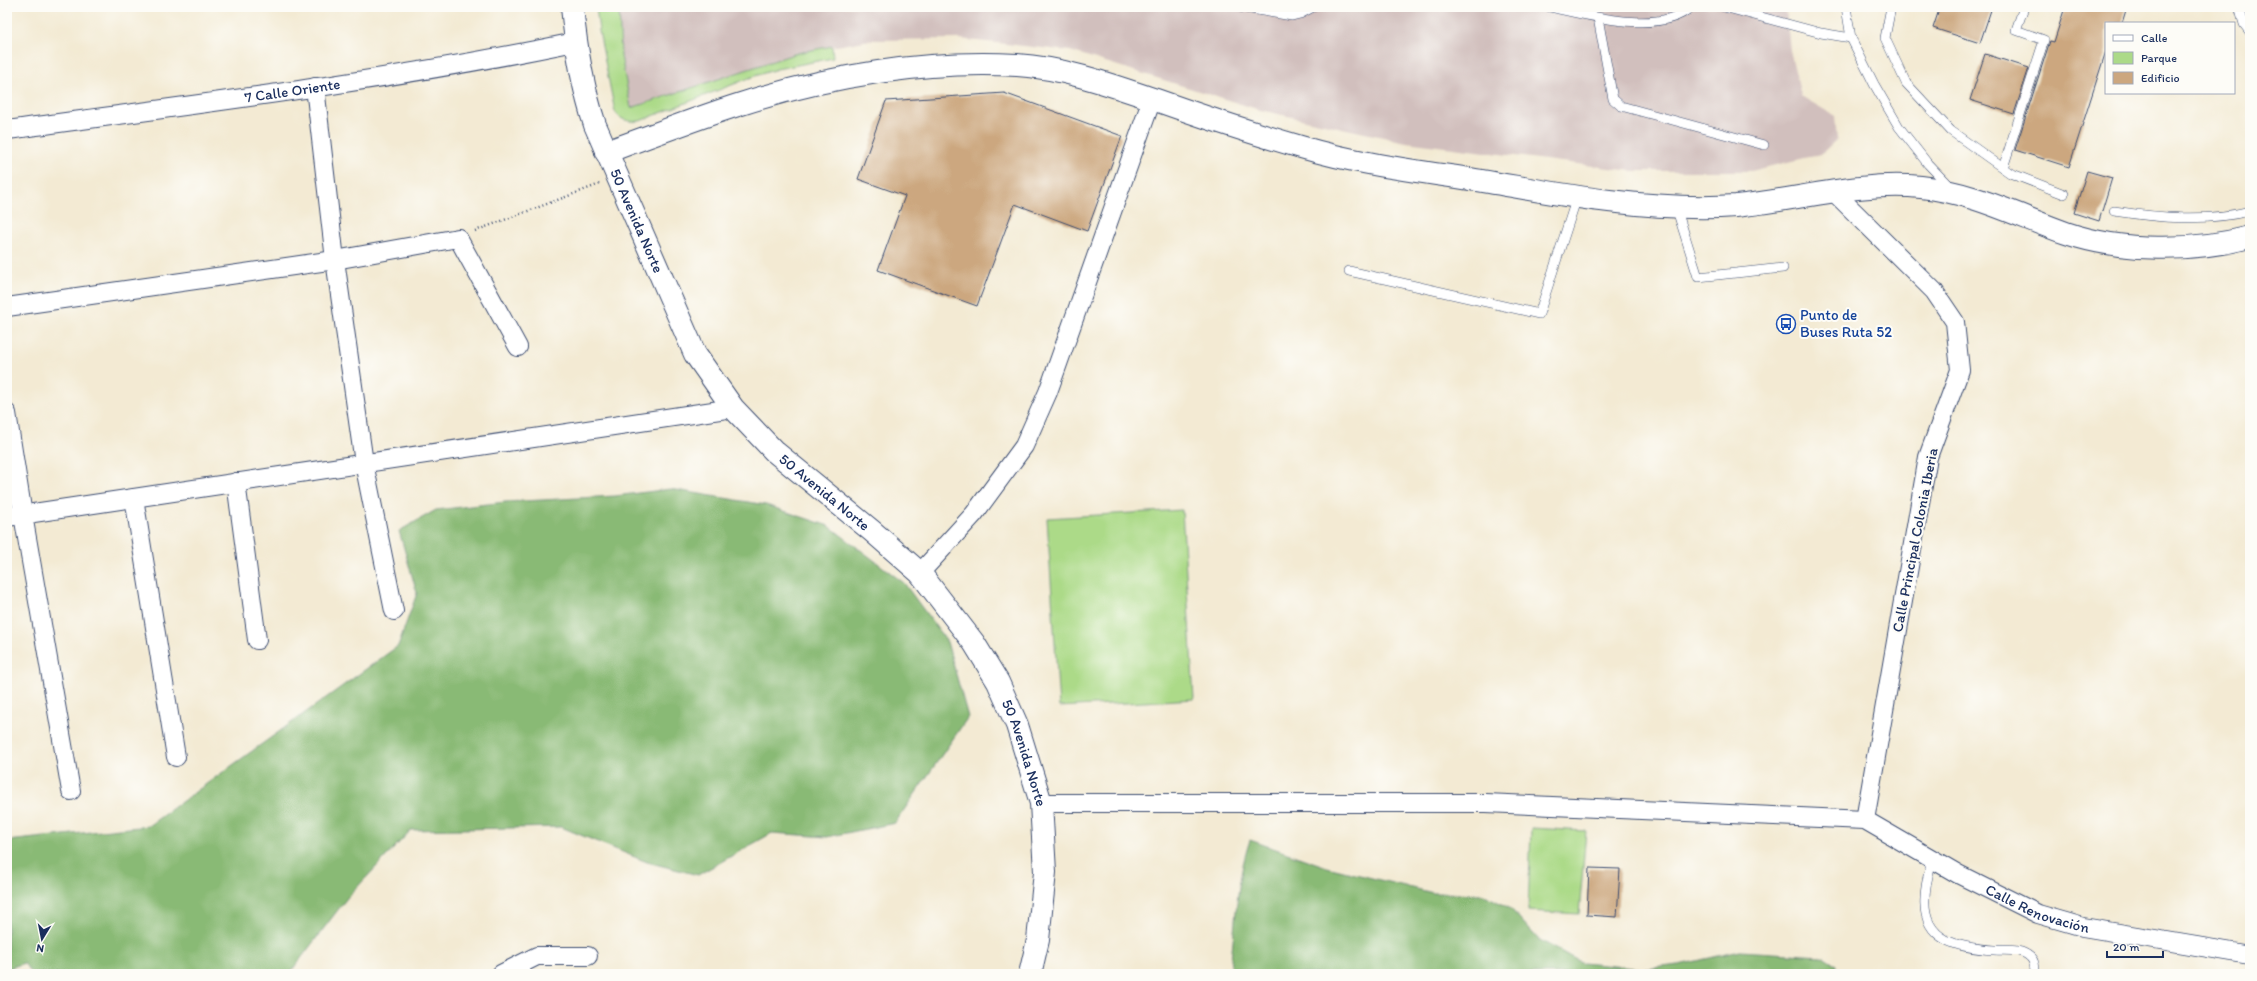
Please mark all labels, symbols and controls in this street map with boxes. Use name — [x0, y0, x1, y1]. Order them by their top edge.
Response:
legend — [2105, 22, 2235, 94]
text: Calle — [2141, 31, 2168, 45]
text: Parque — [2141, 51, 2177, 65]
text: Edificio — [2141, 71, 2180, 85]
street label: 7 Calle Oriente — [243, 75, 341, 107]
street label: 50 Avenida Norte — [606, 166, 667, 276]
place label: Punto de Buses Ruta 52 — [1800, 306, 1892, 341]
bus stop icon: Punto de Buses Ruta 52 — [1775, 313, 1797, 335]
street label: Calle Principal Colonia Iberia — [1888, 446, 1942, 634]
street label: 50 Avenida Norte — [776, 450, 874, 535]
street label: 50 Avenida Norte — [998, 696, 1050, 809]
street label: Calle Renovación — [1982, 880, 2091, 937]
north arrow — [22, 919, 62, 959]
scale bar — [2107, 933, 2163, 959]
text: 20 m — [2113, 940, 2140, 954]
text: N — [36, 941, 45, 955]

